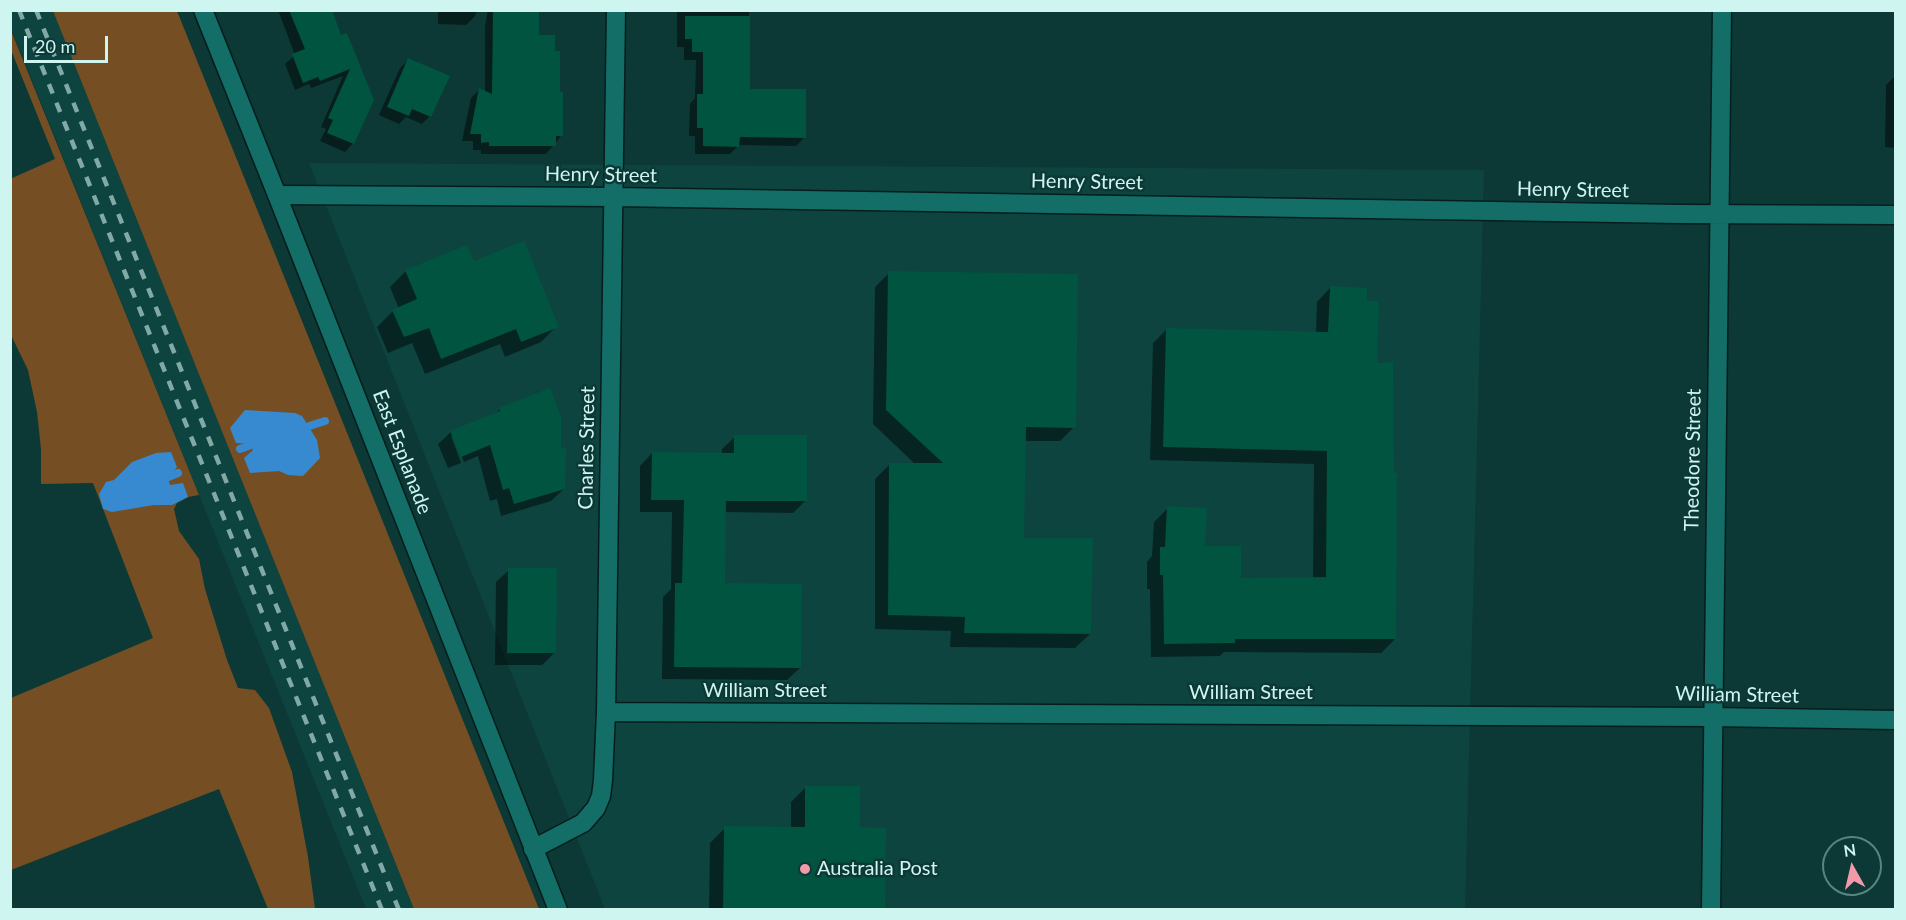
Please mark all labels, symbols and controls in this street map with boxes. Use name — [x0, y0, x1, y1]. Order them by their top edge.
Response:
scale bar — [27, 24, 111, 62]
text: 20 m — [35, 35, 75, 57]
street label: Henry Street — [545, 162, 657, 188]
street label: Henry Street — [1031, 169, 1143, 195]
street label: Henry Street — [1517, 177, 1629, 203]
street label: Charles Street — [574, 386, 600, 510]
street label: East Esplanade — [367, 387, 437, 517]
street label: Theodore Street — [1680, 389, 1706, 531]
street label: William Street — [703, 679, 827, 703]
street label: William Street — [1189, 681, 1313, 705]
street label: William Street — [1675, 682, 1799, 708]
north arrow — [1822, 836, 1882, 896]
text: N — [1842, 839, 1857, 860]
place label: Australia Post — [817, 857, 938, 881]
marker: Australia Post — [798, 862, 812, 876]

